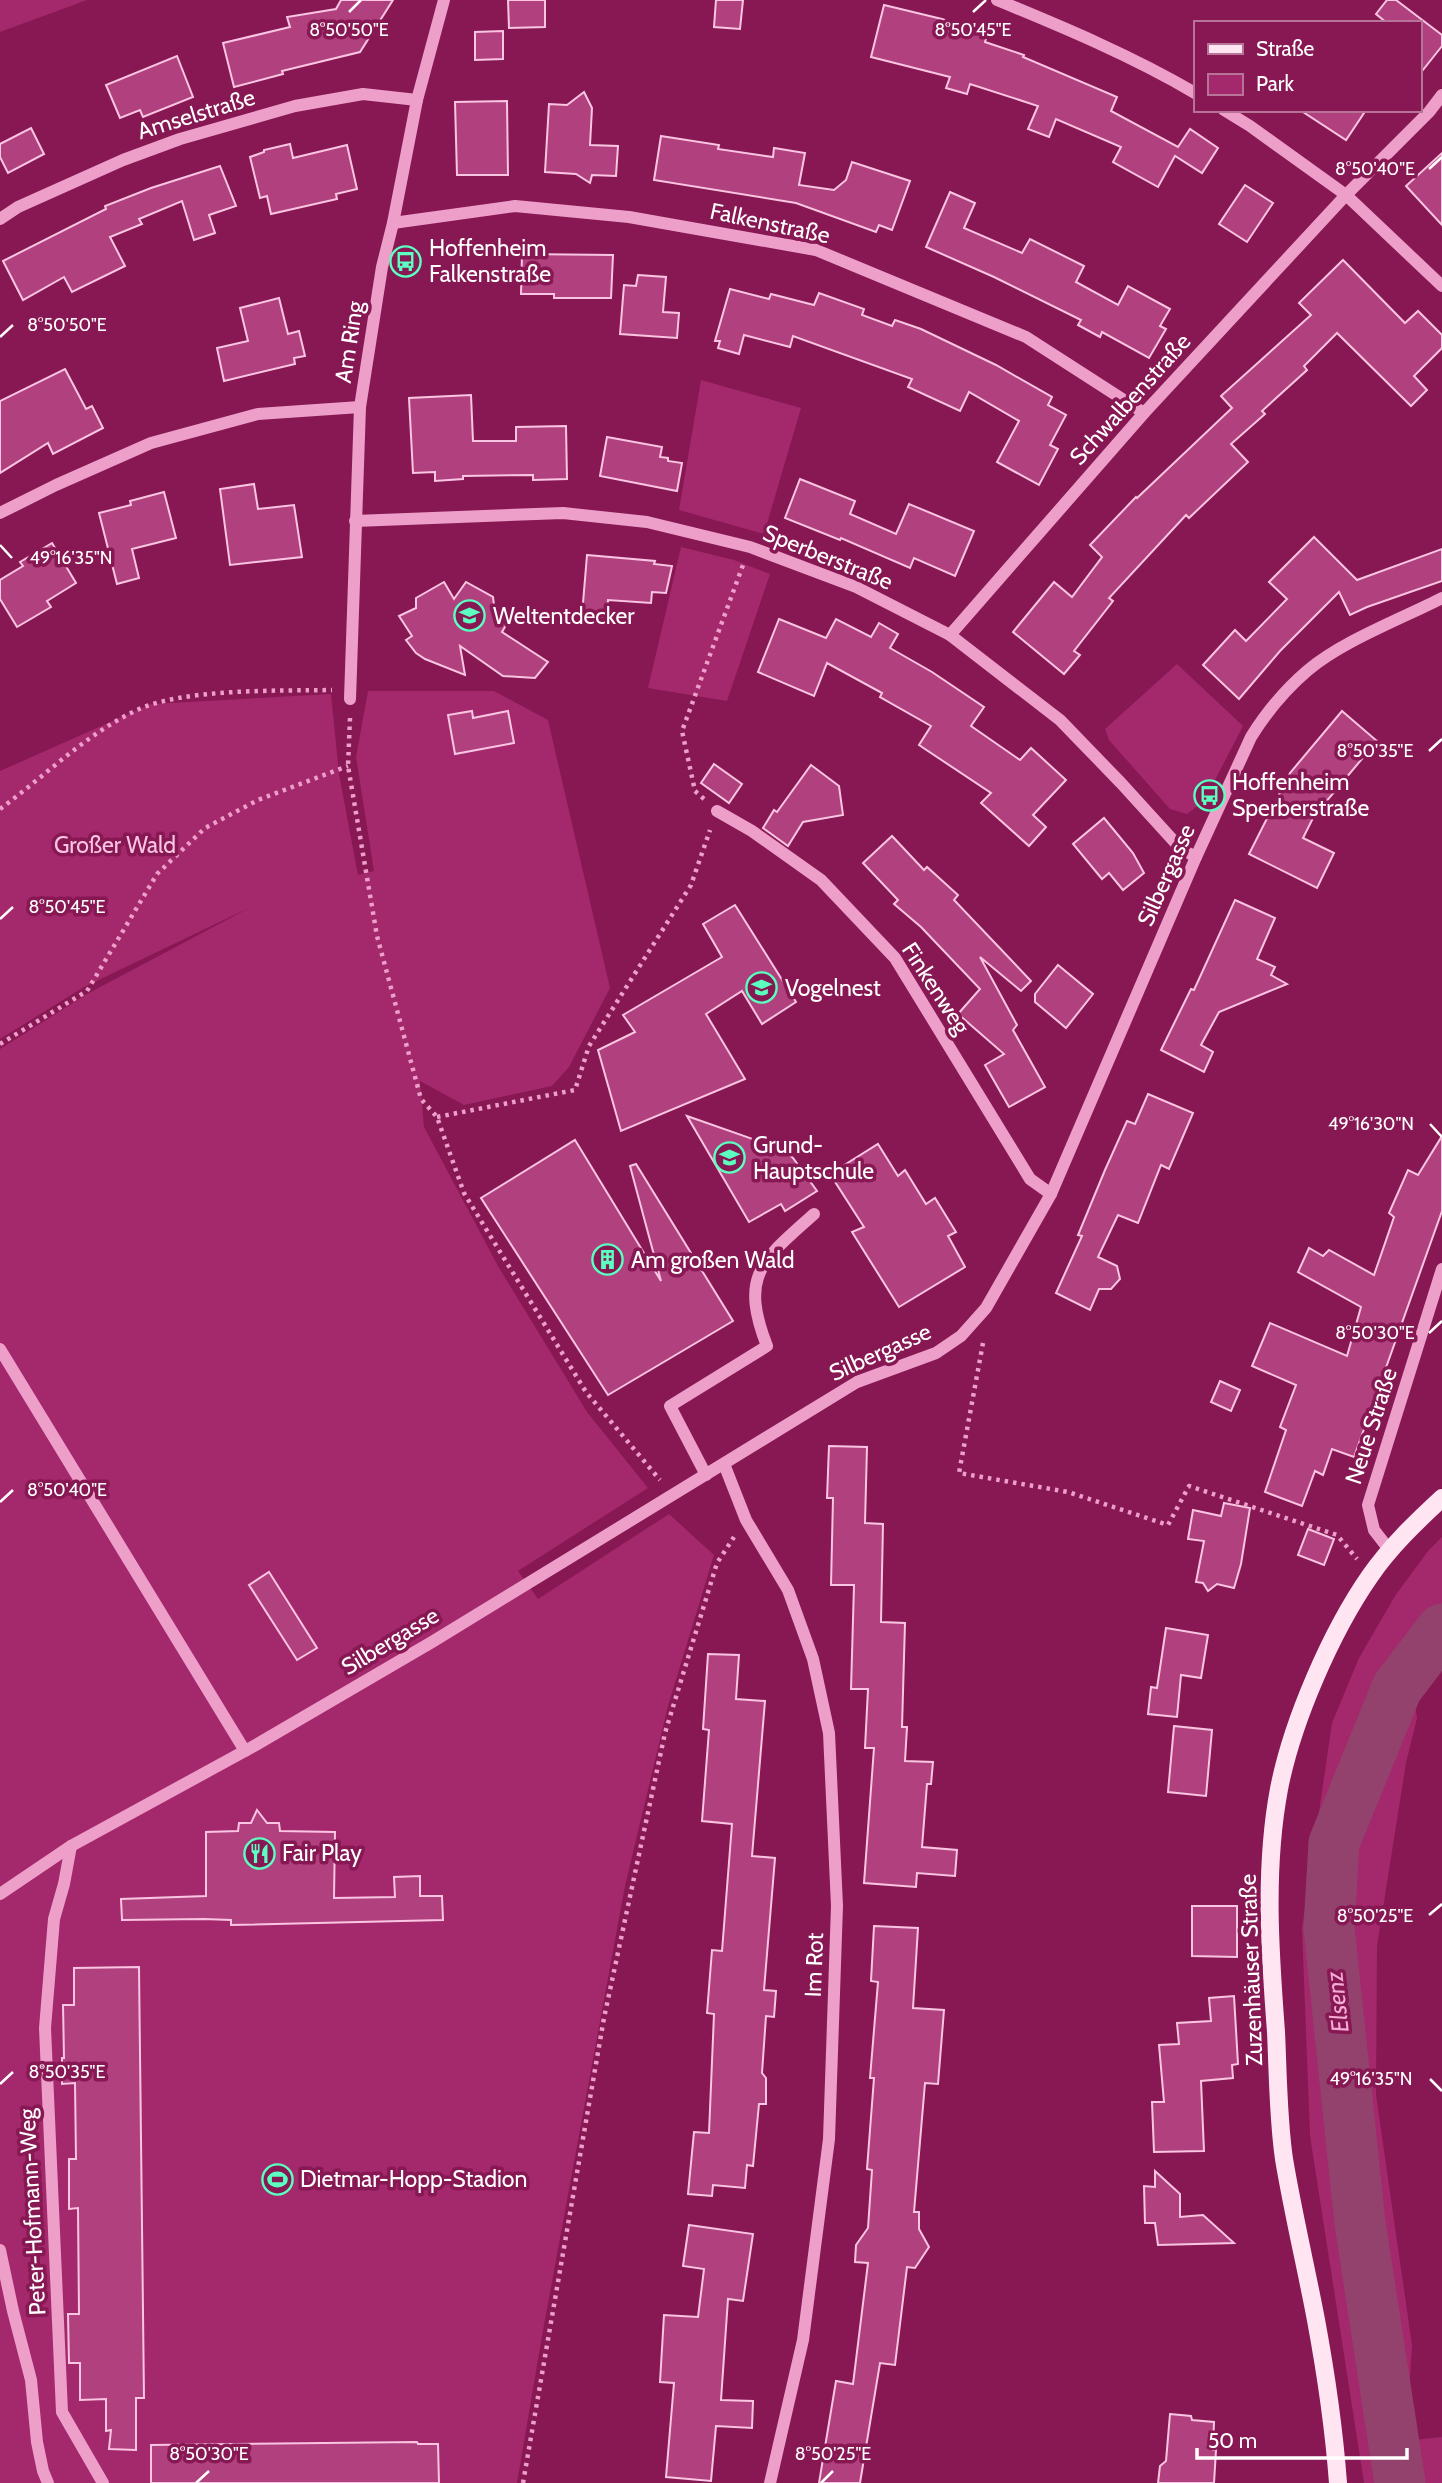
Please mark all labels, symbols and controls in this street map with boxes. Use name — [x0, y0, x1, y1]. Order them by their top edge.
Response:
text: 8°50'50"E — [309, 19, 389, 41]
text: 8°50'45"E — [934, 19, 1012, 41]
legend — [1194, 21, 1421, 112]
text: Straße — [1256, 36, 1315, 61]
text: Park — [1256, 71, 1294, 96]
street label: Amselstraße — [134, 83, 258, 145]
text: 8°50'40"E — [1335, 158, 1415, 180]
street label: Falkenstraße — [707, 197, 833, 249]
place label: Hoffenheim Falkenstraße — [429, 234, 551, 288]
bus stop icon: Hoffenheim Falkenstraße — [389, 244, 423, 278]
street label: Am Ring — [329, 299, 369, 385]
text: 8°50'50"E — [27, 314, 107, 336]
street label: Schwalbenstraße — [1064, 327, 1196, 470]
street label: Sperberstraße — [759, 518, 897, 596]
text: 49°16'35"N — [30, 547, 113, 569]
school or university icon: Weltentdecker — [453, 599, 487, 633]
place label: Weltentdecker — [493, 602, 635, 630]
text: 8°50'35"E — [1337, 740, 1413, 762]
place label: Hoffenheim Sperberstraße — [1232, 768, 1370, 822]
bus stop icon: Hoffenheim Sperberstraße — [1192, 778, 1226, 812]
street label: Silbergasse — [1131, 820, 1201, 930]
park label: Großer Wald — [54, 831, 176, 859]
text: 8°50'45"E — [28, 896, 106, 918]
street label: Finkenweg — [896, 937, 976, 1040]
school or university icon: Vogelnest — [745, 971, 779, 1005]
place label: Vogelnest — [785, 974, 881, 1002]
text: 49°16'30"N — [1328, 1113, 1414, 1135]
place label: Grund- Hauptschule — [753, 1131, 874, 1185]
school or university icon: Grund- Hauptschule — [713, 1141, 747, 1175]
building icon: Am großen Wald — [591, 1243, 625, 1277]
place label: Am großen Wald — [631, 1246, 794, 1274]
street label: Silbergasse — [825, 1317, 935, 1387]
text: 8°50'30"E — [1335, 1322, 1415, 1344]
street label: Neue Straße — [1339, 1364, 1403, 1488]
text: 8°50'40"E — [27, 1479, 107, 1501]
street label: Silbergasse — [336, 1601, 444, 1681]
restaurant icon: Fair Play — [242, 1836, 276, 1870]
place label: Fair Play — [282, 1839, 362, 1867]
street label: Zuzenhäuser Straße — [1234, 1873, 1268, 2067]
text: 8°50'25"E — [1337, 1905, 1413, 1927]
street label: Im Rot — [799, 1932, 829, 1998]
water label: Elsenz — [1319, 1969, 1355, 2034]
text: 8°50'35"E — [29, 2061, 105, 2083]
text: 49°16'35"N — [1330, 2068, 1413, 2090]
street label: Peter-Hofmann-Weg — [13, 2107, 51, 2316]
sports icon: Dietmar-Hopp-Stadion — [260, 2162, 294, 2196]
place label: Dietmar-Hopp-Stadion — [300, 2165, 527, 2193]
scale bar — [1197, 2416, 1407, 2460]
text: 50 m — [1208, 2428, 1257, 2453]
text: 8°50'30"E — [169, 2443, 249, 2465]
text: 8°50'25"E — [795, 2443, 871, 2465]

